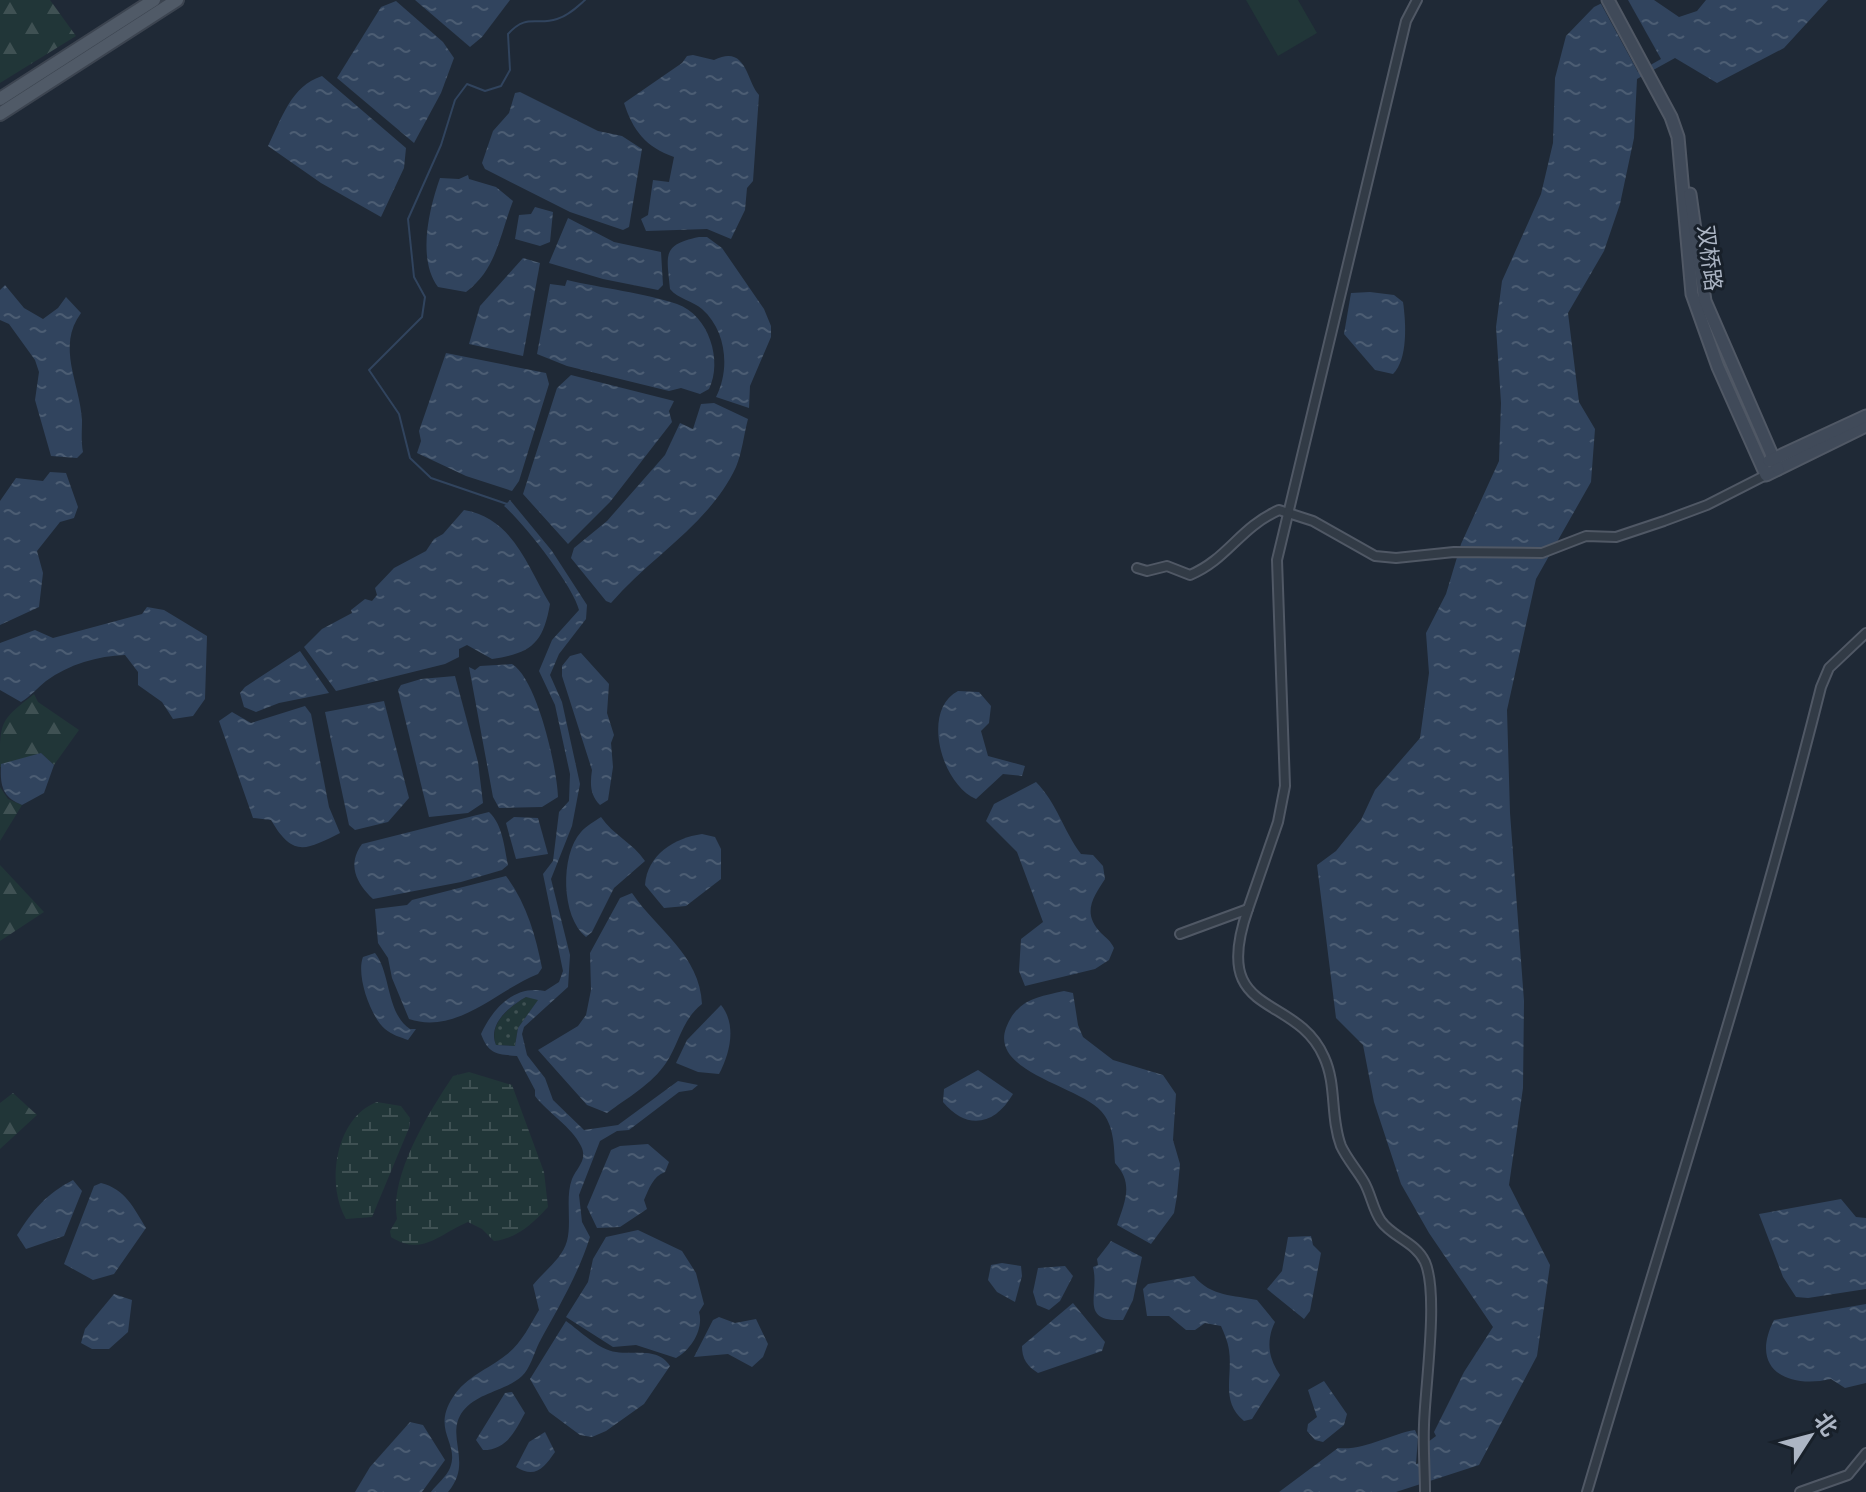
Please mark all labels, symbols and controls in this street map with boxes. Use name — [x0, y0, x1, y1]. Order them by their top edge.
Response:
street label: 双桥路 — [1693, 224, 1726, 292]
north arrow — [1770, 1396, 1850, 1476]
text: 北 — [1809, 1408, 1842, 1441]

